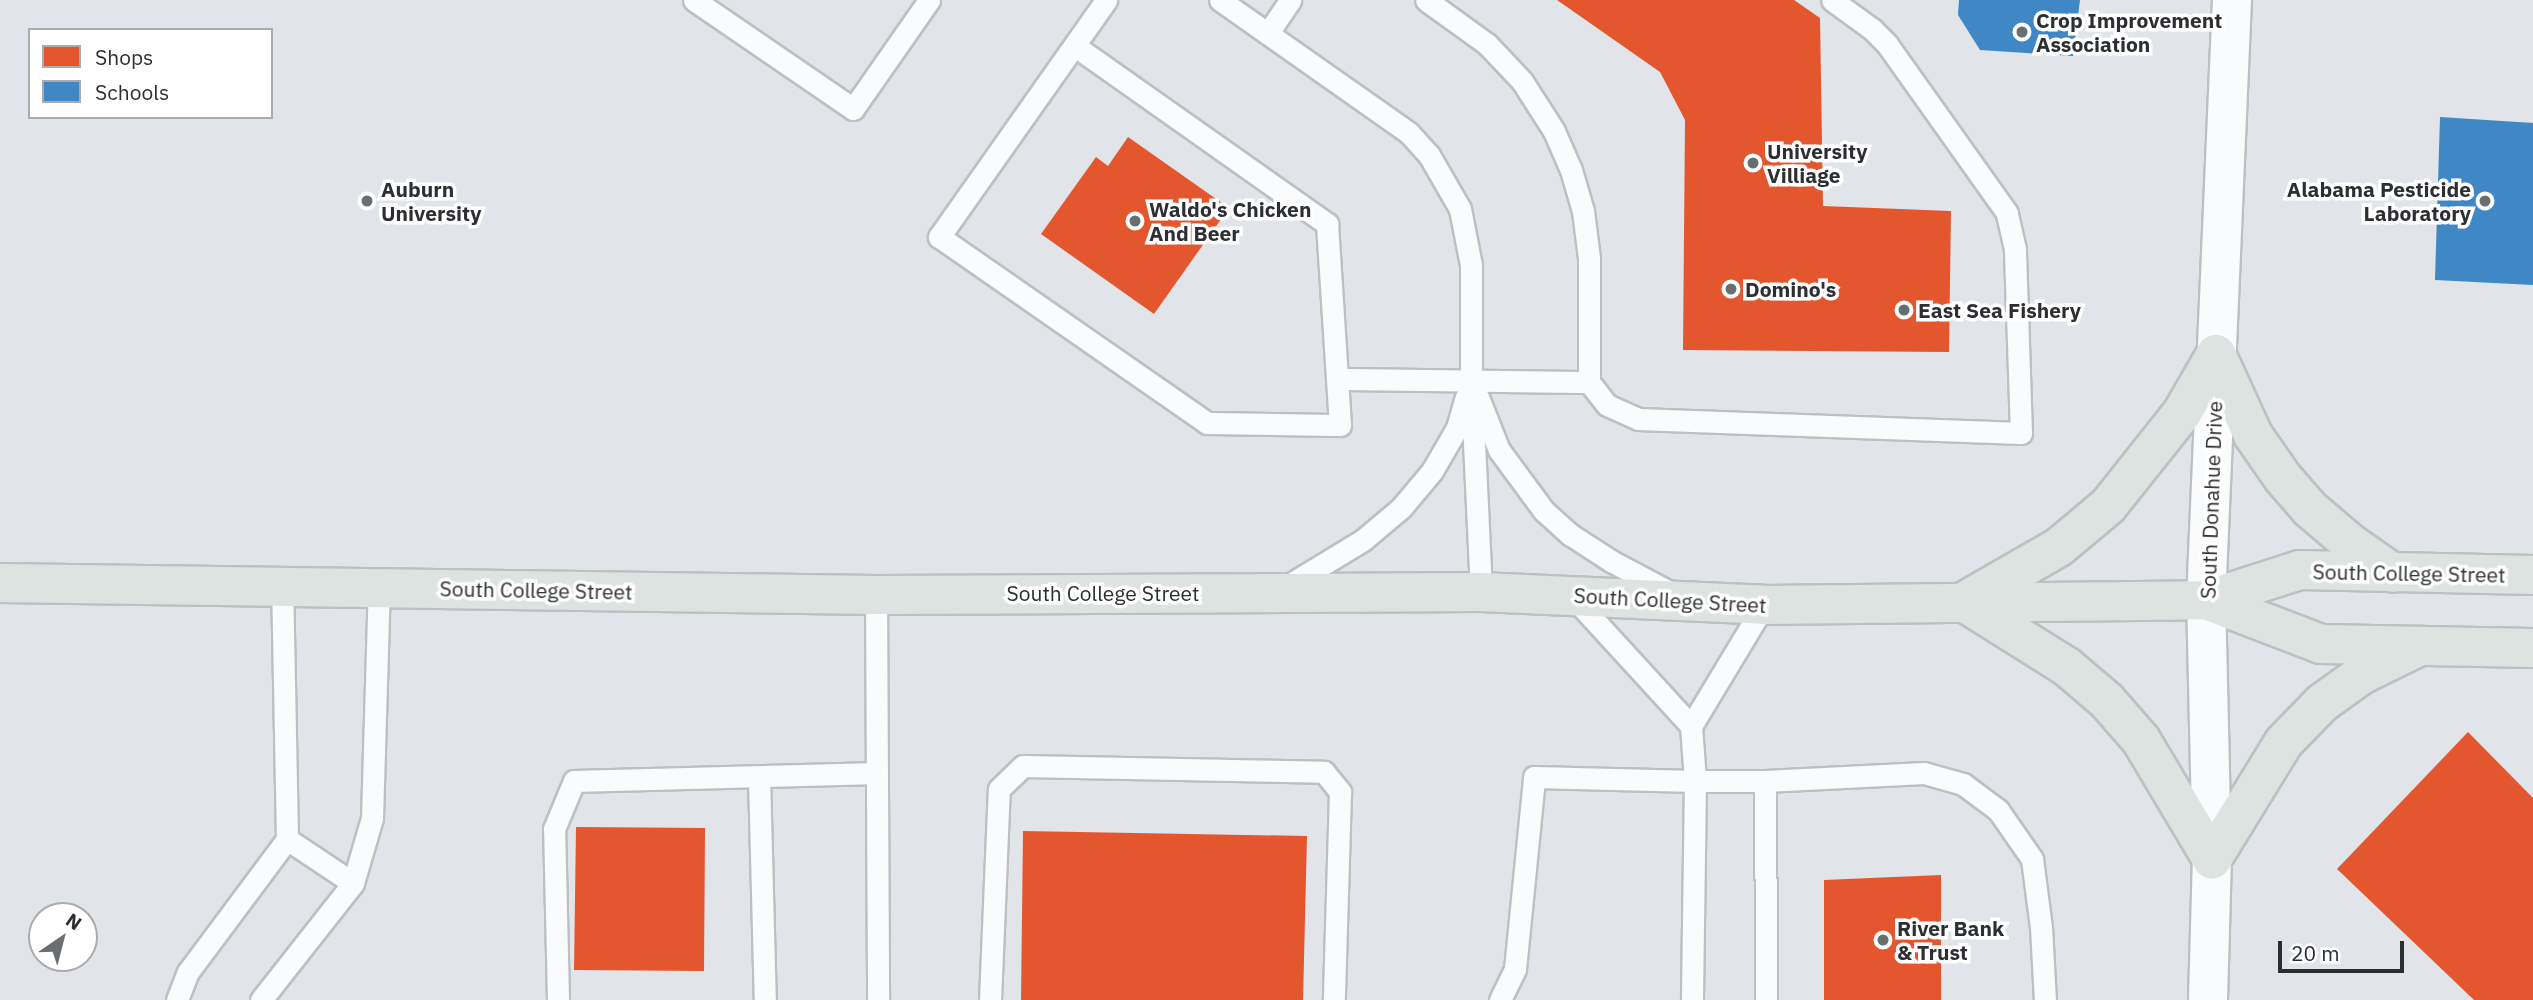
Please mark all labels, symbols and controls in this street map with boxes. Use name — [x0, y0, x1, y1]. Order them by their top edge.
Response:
place label: Crop Improvement Association — [2036, 7, 2222, 57]
marker: Crop Improvement Association — [2014, 24, 2030, 40]
legend — [28, 28, 273, 119]
text: Shops — [95, 43, 153, 71]
text: Schools — [95, 78, 169, 106]
place label: University Villiage — [1767, 138, 1867, 188]
marker: University Villiage — [1745, 155, 1761, 171]
place label: Auburn University — [381, 176, 481, 226]
place label: Alabama Pesticide Laboratory — [2287, 176, 2471, 226]
marker: Auburn University — [359, 193, 375, 209]
marker: Alabama Pesticide Laboratory — [2477, 193, 2493, 209]
place label: Waldo's Chicken And Beer — [1149, 196, 1311, 246]
marker: Waldo's Chicken And Beer — [1127, 213, 1143, 229]
place label: Domino's — [1745, 276, 1836, 302]
marker: Domino's — [1723, 281, 1739, 297]
place label: East Sea Fishery — [1918, 297, 2081, 323]
marker: East Sea Fishery — [1896, 302, 1912, 318]
street label: South Donahue Drive — [2195, 401, 2227, 599]
street label: South College Street — [2312, 559, 2506, 587]
street label: South College Street — [439, 576, 633, 604]
street label: South College Street — [1007, 580, 1199, 606]
street label: South College Street — [1573, 582, 1767, 618]
north arrow — [28, 902, 98, 972]
text: N — [61, 908, 86, 935]
place label: River Bank & Trust — [1897, 915, 2004, 965]
scale bar — [2281, 926, 2407, 970]
marker: River Bank & Trust — [1875, 932, 1891, 948]
text: 20 m — [2291, 939, 2340, 967]

